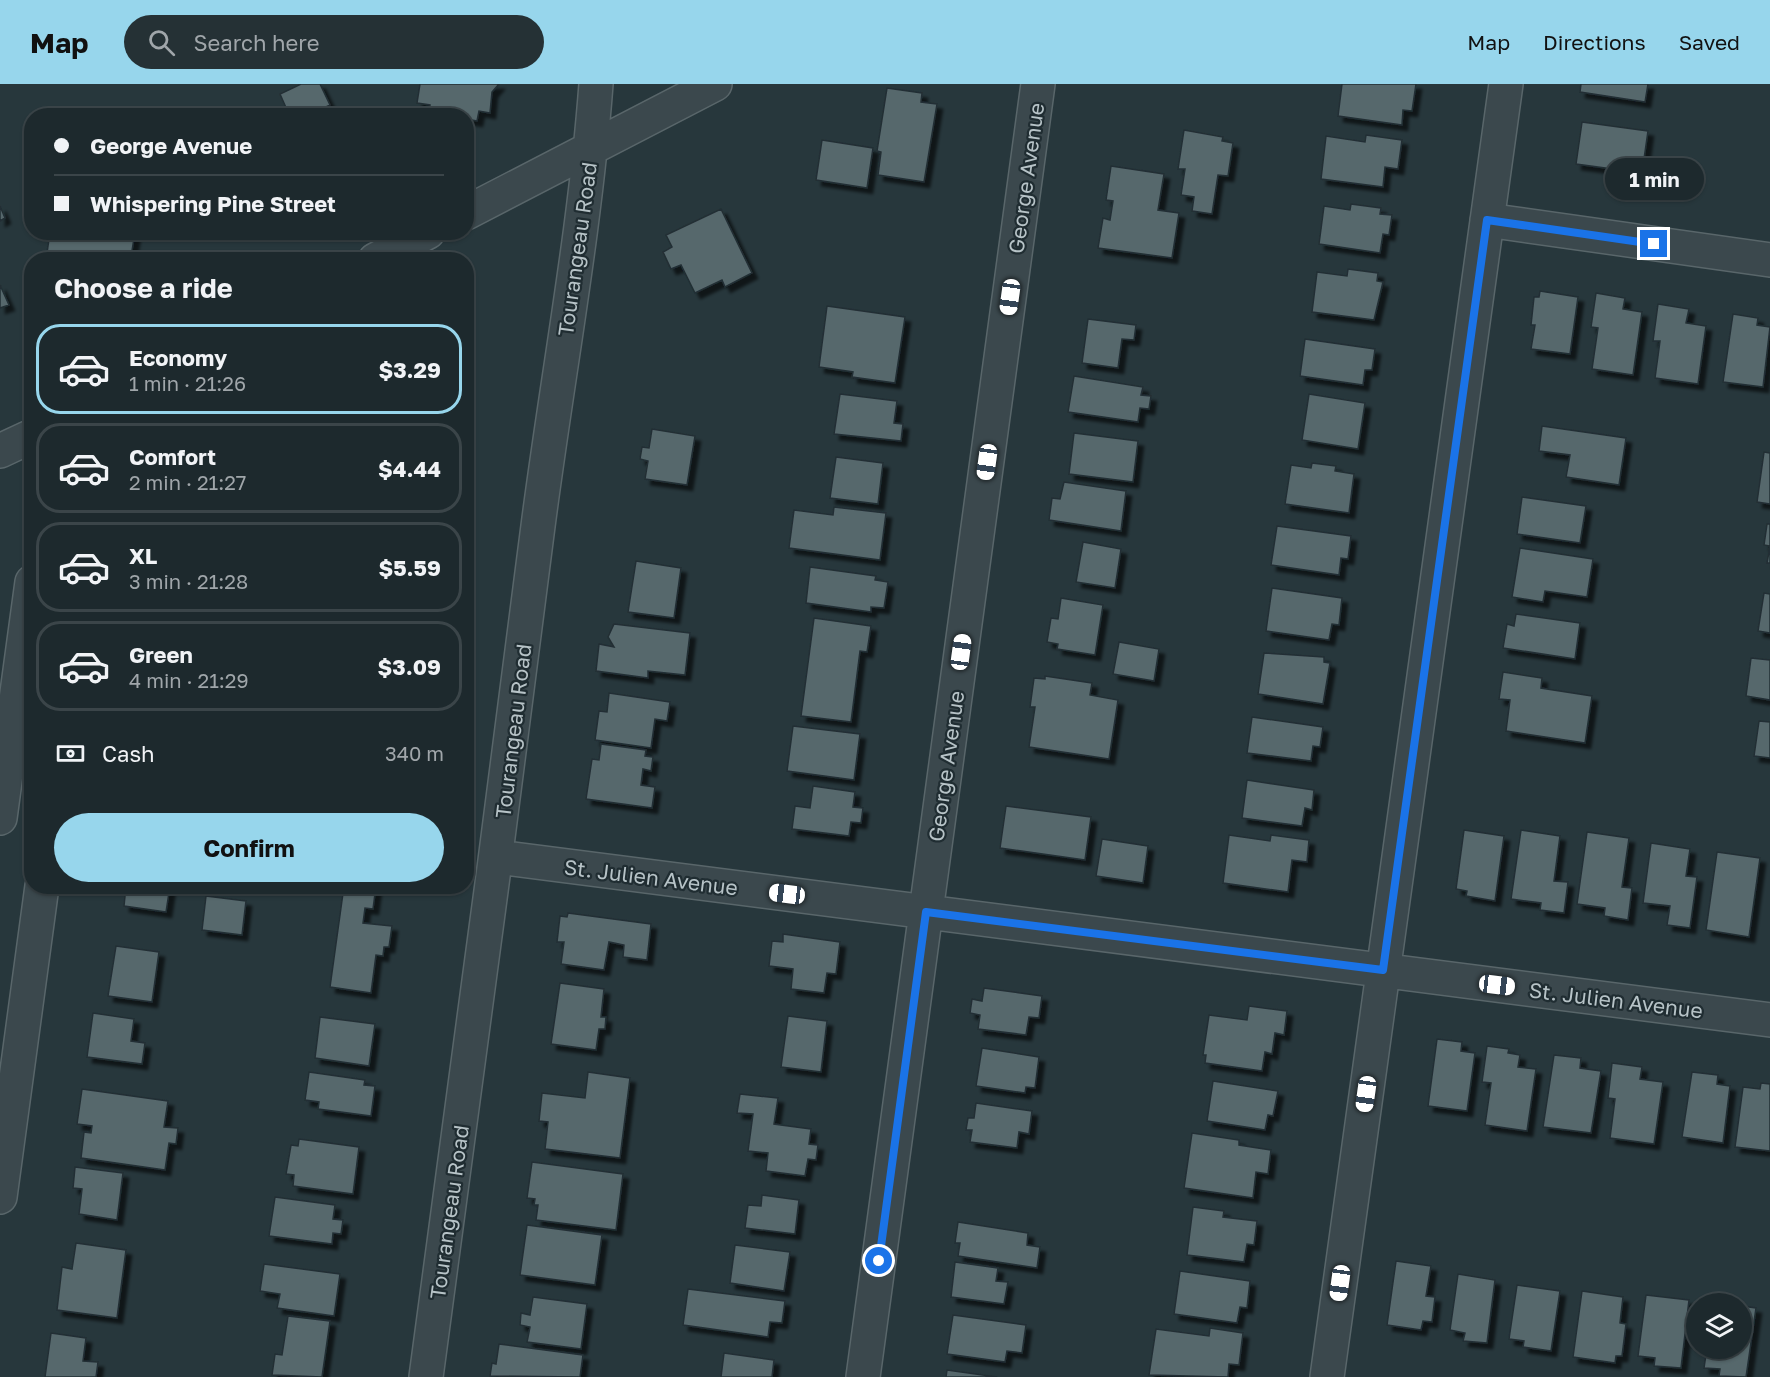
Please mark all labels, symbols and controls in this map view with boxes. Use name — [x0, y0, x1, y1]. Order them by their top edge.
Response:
search box — [124, 15, 544, 69]
text: Map — [30, 26, 88, 59]
icon: search — [145, 26, 178, 59]
text: Search here — [193, 29, 319, 56]
text: Map — [1467, 29, 1510, 55]
text: Directions — [1543, 29, 1646, 55]
text: Saved — [1679, 29, 1740, 55]
street label: George Avenue — [1003, 101, 1049, 255]
text: George Avenue — [90, 132, 252, 159]
callout: 1 min — [1604, 157, 1704, 199]
street label: Tourangeau Road — [552, 160, 602, 338]
text: 1 min — [1629, 167, 1680, 191]
text: Whispering Pine Street — [90, 190, 336, 217]
route end — [1640, 230, 1667, 257]
text: Choose a ride — [54, 272, 233, 304]
car — [999, 278, 1021, 316]
icon: car — [57, 342, 111, 396]
text: Economy — [129, 344, 227, 371]
text: $3.29 — [378, 356, 441, 383]
text: 1 min · 21:26 — [129, 371, 246, 395]
icon: car — [57, 441, 111, 495]
text: Comfort — [129, 443, 216, 470]
car — [976, 443, 998, 481]
text: $4.44 — [378, 455, 441, 482]
text: 2 min · 21:27 — [129, 470, 246, 494]
icon: car — [57, 540, 111, 594]
text: XL — [129, 542, 157, 569]
text: $5.59 — [378, 554, 441, 581]
text: 3 min · 21:28 — [129, 569, 248, 593]
car — [950, 633, 972, 671]
icon: car — [57, 639, 111, 693]
text: Green — [129, 641, 193, 668]
street label: Tourangeau Road — [489, 642, 537, 820]
text: $3.09 — [378, 653, 441, 680]
text: 4 min · 21:29 — [129, 668, 249, 692]
street label: George Avenue — [923, 689, 969, 843]
icon: cash — [54, 737, 87, 770]
text: Cash — [102, 740, 155, 767]
text: 340 m — [385, 741, 444, 765]
button: Confirm — [54, 813, 444, 882]
street label: St. Julien Avenue — [563, 853, 739, 901]
car — [768, 883, 806, 905]
car — [1478, 974, 1516, 996]
street label: St. Julien Avenue — [1528, 976, 1704, 1024]
car — [1355, 1075, 1377, 1113]
street label: Tourangeau Road — [424, 1123, 474, 1301]
route start — [865, 1247, 892, 1274]
car — [1329, 1264, 1351, 1302]
map controls — [1686, 1293, 1752, 1359]
button: layers — [1686, 1293, 1752, 1359]

